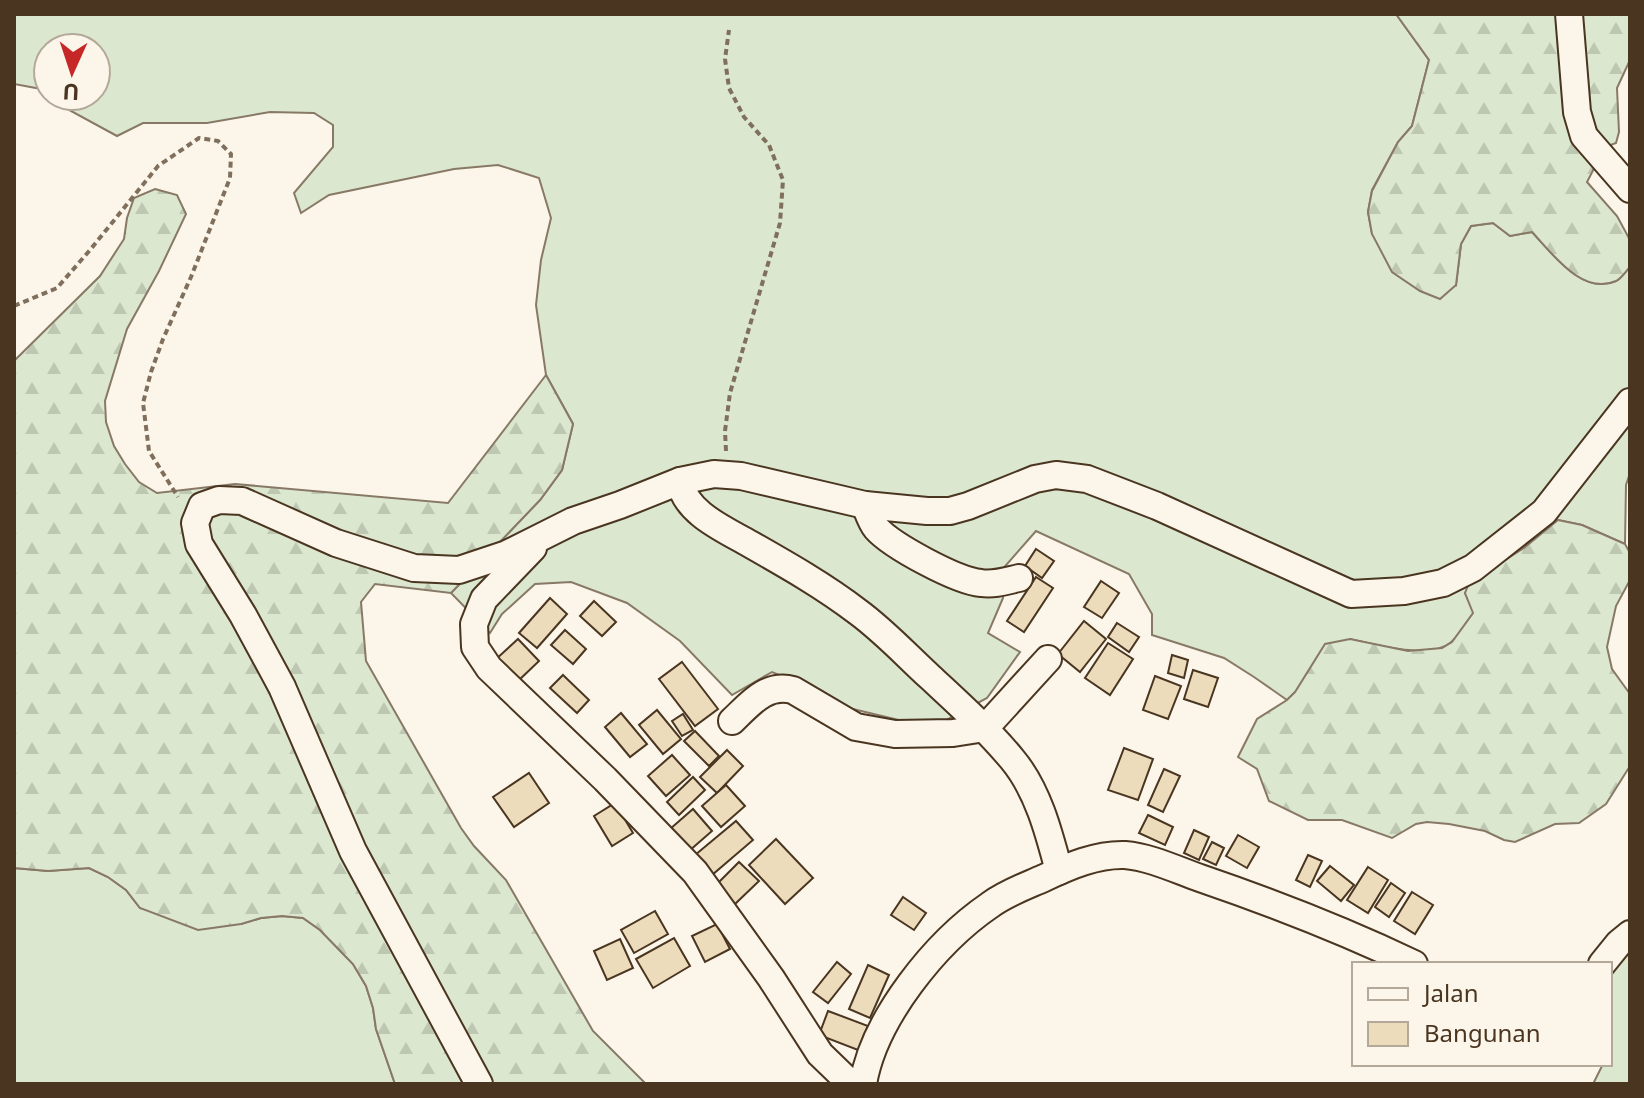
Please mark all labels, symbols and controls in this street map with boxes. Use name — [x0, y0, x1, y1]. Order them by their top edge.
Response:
north arrow — [32, 32, 112, 112]
text: U — [62, 78, 80, 108]
legend — [1352, 962, 1612, 1066]
text: Jalan — [1422, 976, 1479, 1009]
text: Bangunan — [1424, 1016, 1541, 1049]

